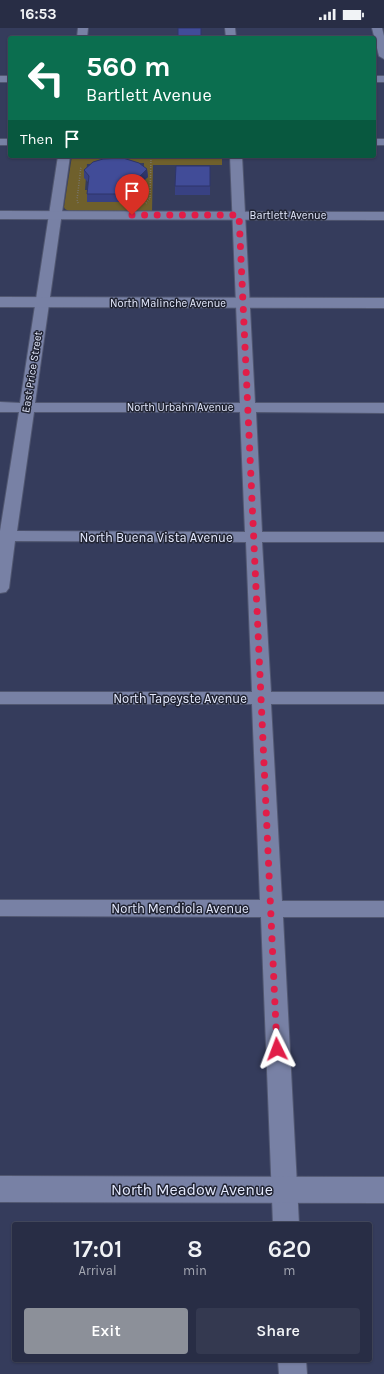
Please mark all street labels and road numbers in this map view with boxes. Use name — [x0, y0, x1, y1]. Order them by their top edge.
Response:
street label: Bartlett Avenue — [250, 209, 327, 222]
street label: North Malinche Avenue — [110, 297, 226, 310]
street label: East Price Street — [19, 330, 45, 414]
street label: North Urbahn Avenue — [127, 401, 234, 414]
street label: North Buena Vista Avenue — [79, 530, 233, 545]
street label: North Tapeyste Avenue — [113, 691, 247, 706]
street label: North Mendiola Avenue — [111, 901, 249, 916]
street label: North Meadow Avenue — [111, 1180, 273, 1199]

